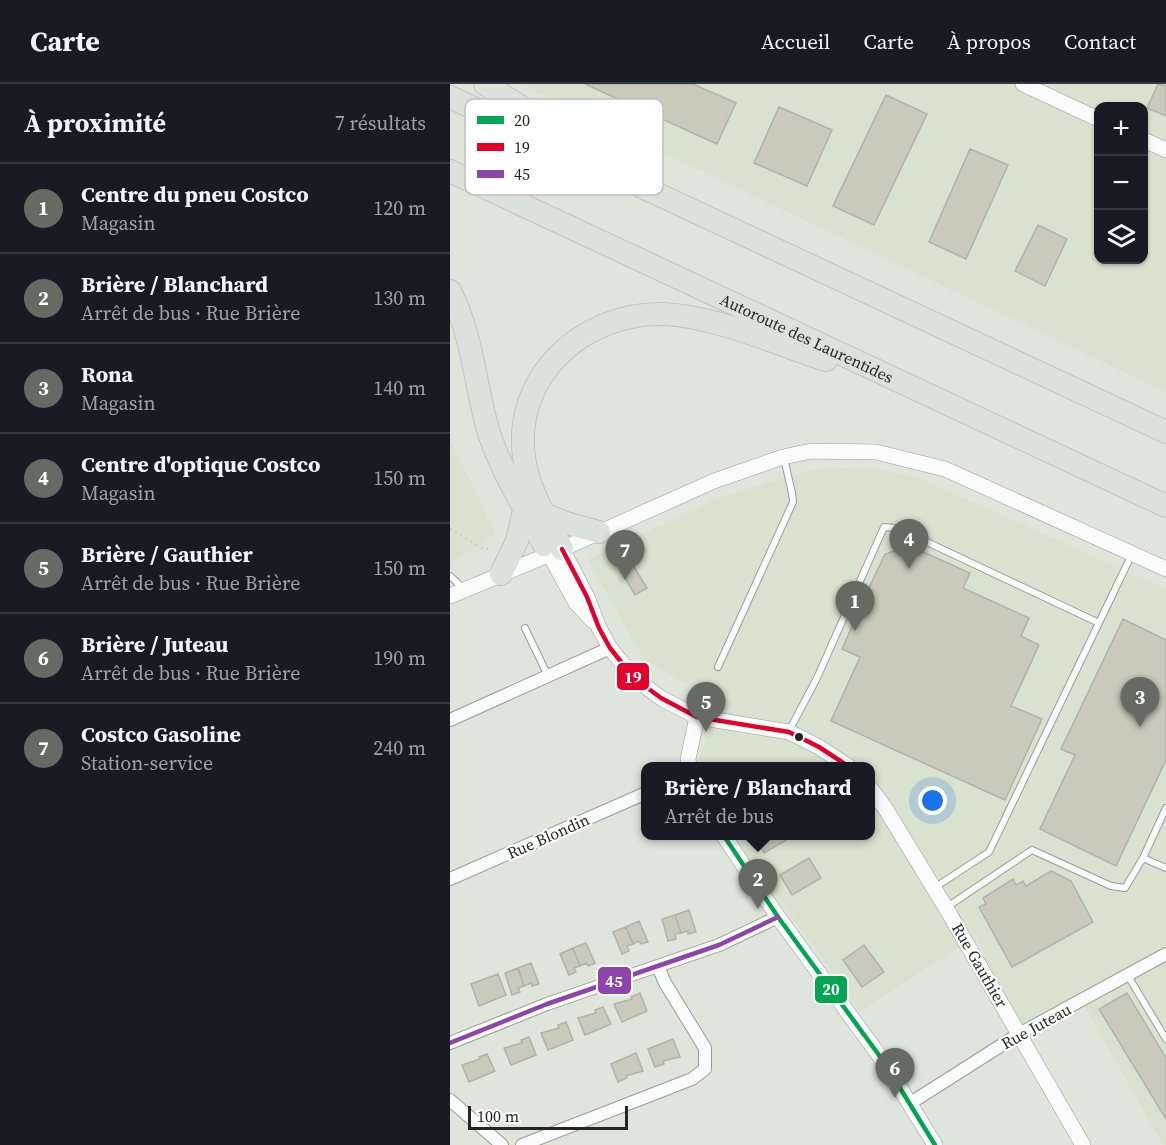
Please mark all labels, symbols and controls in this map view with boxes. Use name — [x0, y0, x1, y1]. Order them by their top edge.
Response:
text: Carte — [30, 22, 100, 60]
text: Accueil — [761, 27, 830, 56]
text: Carte — [863, 27, 914, 56]
text: À propos — [947, 27, 1031, 56]
text: Contact — [1064, 27, 1136, 56]
legend — [465, 99, 663, 195]
map controls — [1094, 102, 1148, 264]
button: + — [1094, 102, 1148, 156]
text: À proximité — [24, 105, 166, 141]
text: 7 résultats — [335, 109, 426, 137]
text: 20 — [514, 109, 530, 131]
text: 19 — [514, 136, 530, 158]
button: − — [1094, 156, 1148, 210]
text: 45 — [514, 163, 530, 185]
text: Centre du pneu Costco — [81, 179, 309, 209]
text: 1 — [38, 194, 49, 222]
text: 120 m — [373, 194, 426, 222]
text: Magasin — [81, 209, 156, 237]
button: layers — [1094, 210, 1148, 264]
text: Brière / Blanchard — [81, 269, 268, 299]
text: 2 — [38, 284, 49, 312]
text: 130 m — [373, 284, 426, 312]
street label: Autoroute des Laurentides — [717, 288, 897, 388]
text: Arrêt de bus · Rue Brière — [81, 299, 300, 327]
text: Rona — [81, 359, 133, 389]
text: 3 — [38, 374, 49, 402]
text: 140 m — [373, 374, 426, 402]
text: Magasin — [81, 389, 156, 417]
text: Centre d'optique Costco — [81, 449, 320, 479]
text: 4 — [38, 464, 49, 492]
text: 150 m — [373, 464, 426, 492]
text: Magasin — [81, 479, 156, 507]
pin: 4 — [890, 520, 928, 569]
pin: 7 — [606, 530, 645, 580]
text: Brière / Gauthier — [81, 539, 253, 569]
text: 5 — [38, 554, 49, 582]
text: 150 m — [373, 554, 426, 582]
text: Arrêt de bus · Rue Brière — [81, 569, 300, 597]
pin: 1 — [836, 582, 874, 631]
text: Brière / Juteau — [81, 629, 228, 659]
text: 6 — [38, 644, 49, 672]
text: 190 m — [373, 644, 426, 672]
text: Arrêt de bus · Rue Brière — [81, 659, 300, 687]
line badge: 19 — [616, 662, 650, 691]
text: 19 — [624, 666, 642, 688]
pin: 3 — [1120, 678, 1160, 727]
pin: 5 — [686, 682, 726, 732]
text: Costco Gasoline — [81, 719, 241, 749]
unlabelled marker — [793, 731, 805, 743]
text: 7 — [38, 734, 49, 762]
text: 240 m — [373, 734, 426, 762]
text: Station-service — [81, 749, 213, 777]
popup — [641, 762, 875, 840]
text: Brière / Blanchard — [664, 772, 852, 802]
your location — [918, 786, 947, 815]
text: Arrêt de bus — [664, 802, 774, 830]
street label: Rue Blondin — [503, 808, 593, 864]
pin: 2 — [738, 860, 778, 909]
street label: Rue Gauthier — [947, 919, 1013, 1011]
line badge: 45 — [597, 966, 632, 995]
text: 45 — [605, 970, 623, 992]
line badge: 20 — [814, 975, 848, 1004]
text: 20 — [822, 978, 840, 1000]
street label: Rue Juteau — [997, 998, 1075, 1054]
pin: 6 — [876, 1048, 914, 1098]
scale bar — [468, 1103, 628, 1130]
text: 100 m — [477, 1105, 519, 1127]

